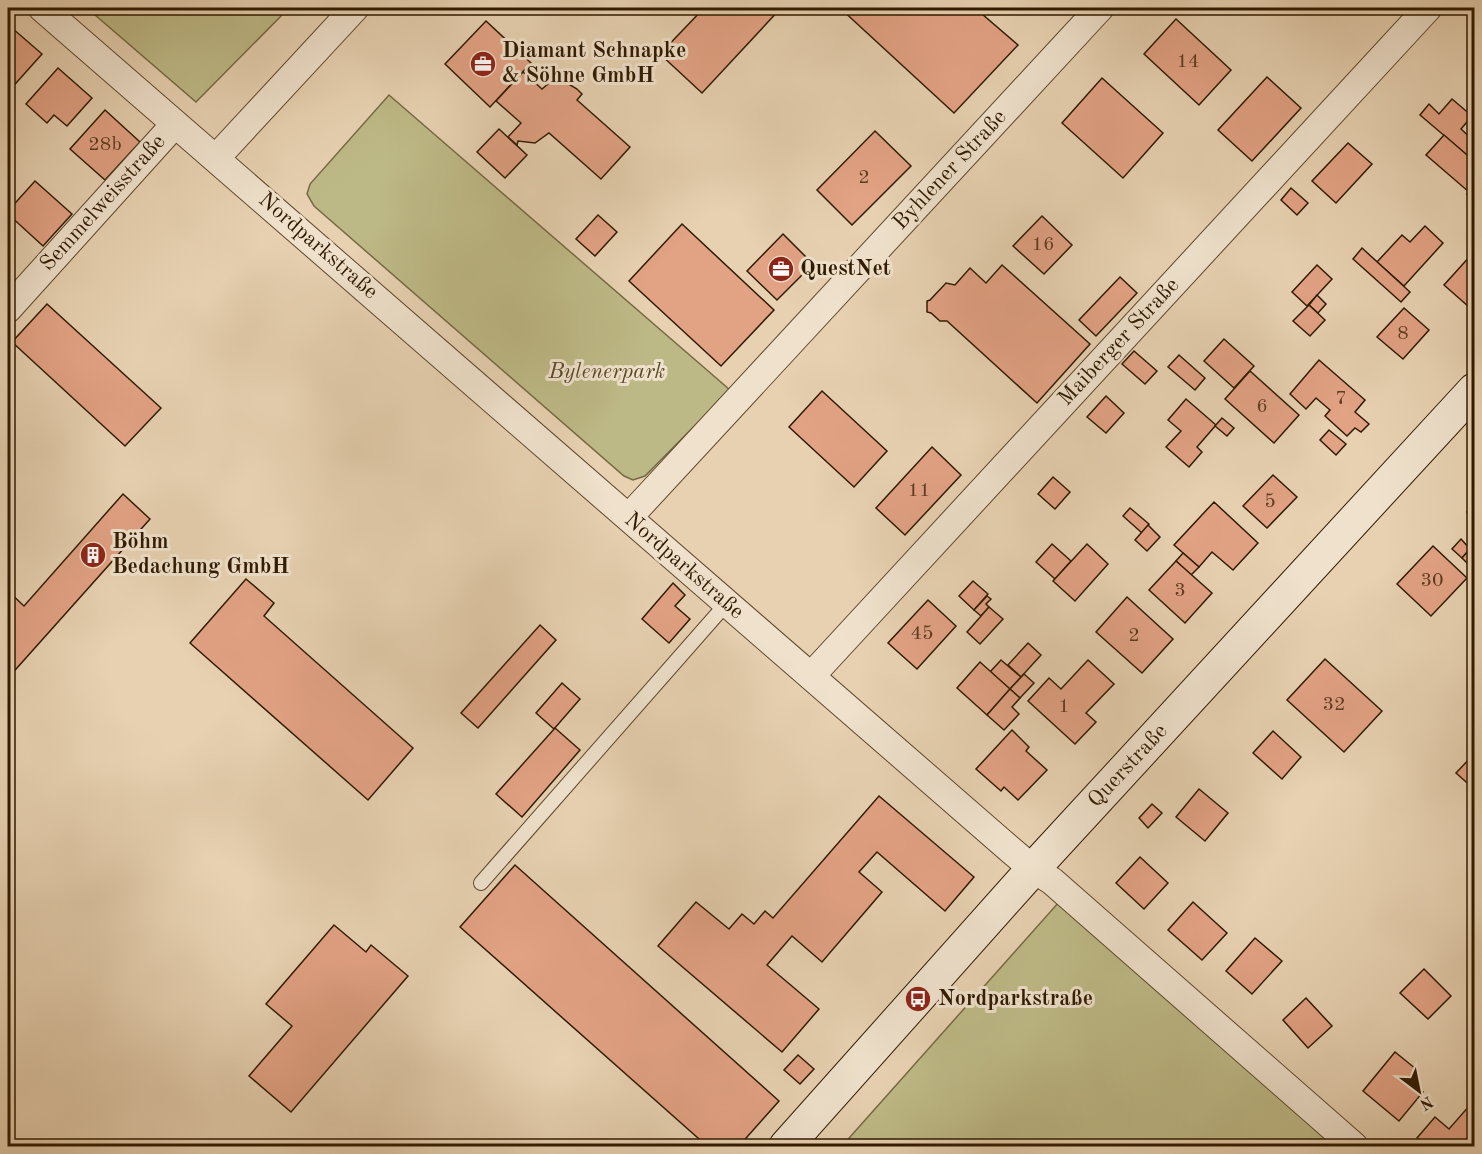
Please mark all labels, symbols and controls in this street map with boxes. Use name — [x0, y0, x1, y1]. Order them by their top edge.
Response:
place label: Diamant Schnapke & Söhne GmbH — [502, 40, 687, 87]
office icon: Diamant Schnapke & Söhne GmbH — [468, 49, 498, 79]
house number: 14 — [1176, 52, 1200, 72]
street label: Byhlener Straße — [889, 106, 1011, 234]
street label: Semmelweisstraße — [36, 131, 170, 275]
house number: 28b — [88, 135, 122, 155]
house number: 2 — [858, 168, 870, 188]
street label: Nordparkstraße — [254, 189, 382, 303]
house number: 16 — [1031, 235, 1055, 255]
office icon: QuestNet — [766, 254, 796, 284]
place label: QuestNet — [800, 258, 891, 280]
street label: Maiberger Straße — [1054, 274, 1184, 410]
house number: 8 — [1397, 324, 1409, 344]
park label: Bylenerpark — [548, 361, 666, 383]
house number: 7 — [1335, 389, 1347, 409]
house number: 6 — [1256, 397, 1268, 417]
house number: 11 — [907, 481, 931, 501]
house number: 5 — [1264, 492, 1276, 512]
street label: Nordparkstraße — [620, 509, 748, 623]
place label: Böhm Bedachung GmbH — [112, 531, 290, 578]
building icon: Böhm Bedachung GmbH — [78, 540, 108, 570]
house number: 30 — [1420, 571, 1444, 591]
house number: 3 — [1174, 581, 1186, 601]
house number: 45 — [910, 624, 934, 644]
house number: 2 — [1128, 626, 1140, 646]
house number: 32 — [1322, 695, 1346, 715]
house number: 1 — [1058, 697, 1070, 717]
street label: Querstraße — [1084, 720, 1172, 812]
bus stop icon: Nordparkstraße — [903, 984, 933, 1014]
place label: Nordparkstraße — [938, 988, 1093, 1010]
north arrow — [1389, 1061, 1449, 1121]
text: N — [1416, 1092, 1435, 1112]

